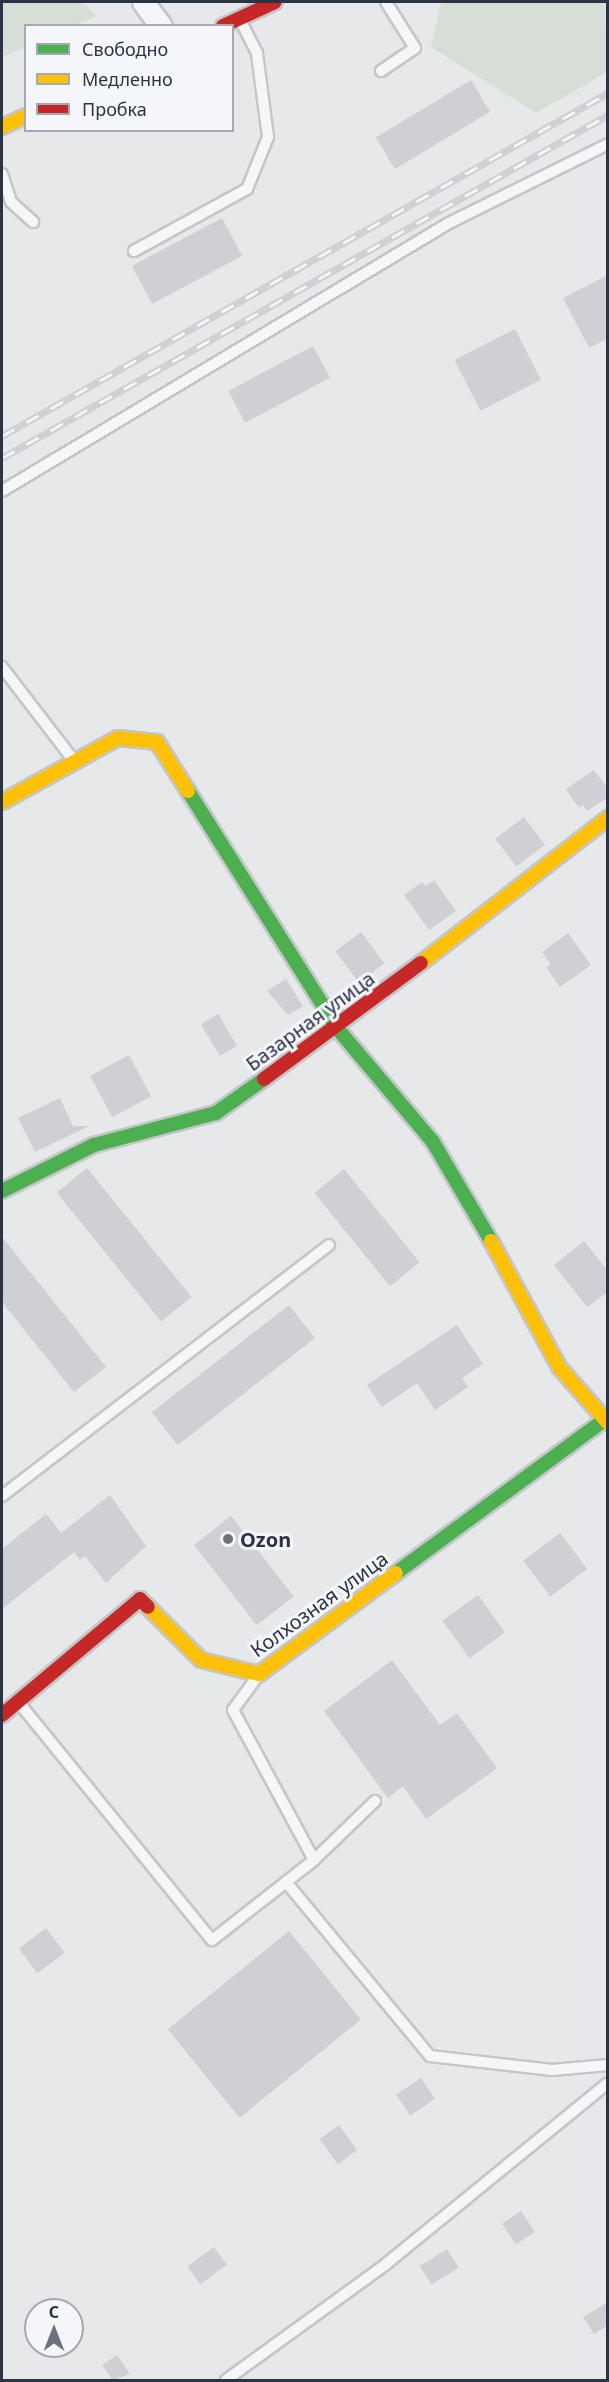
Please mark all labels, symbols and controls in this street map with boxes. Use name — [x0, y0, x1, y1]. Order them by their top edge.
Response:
legend — [24, 24, 234, 132]
text: Свободно — [82, 37, 168, 61]
text: Медленно — [82, 67, 173, 91]
text: Пробка — [82, 97, 147, 121]
street label: Базарная улица — [241, 966, 379, 1076]
place label: Ozon — [240, 1527, 291, 1551]
marker: Ozon — [221, 1532, 235, 1546]
street label: Колхозная улица — [246, 1546, 392, 1662]
north arrow — [24, 2298, 84, 2358]
text: С — [49, 2301, 59, 2323]

